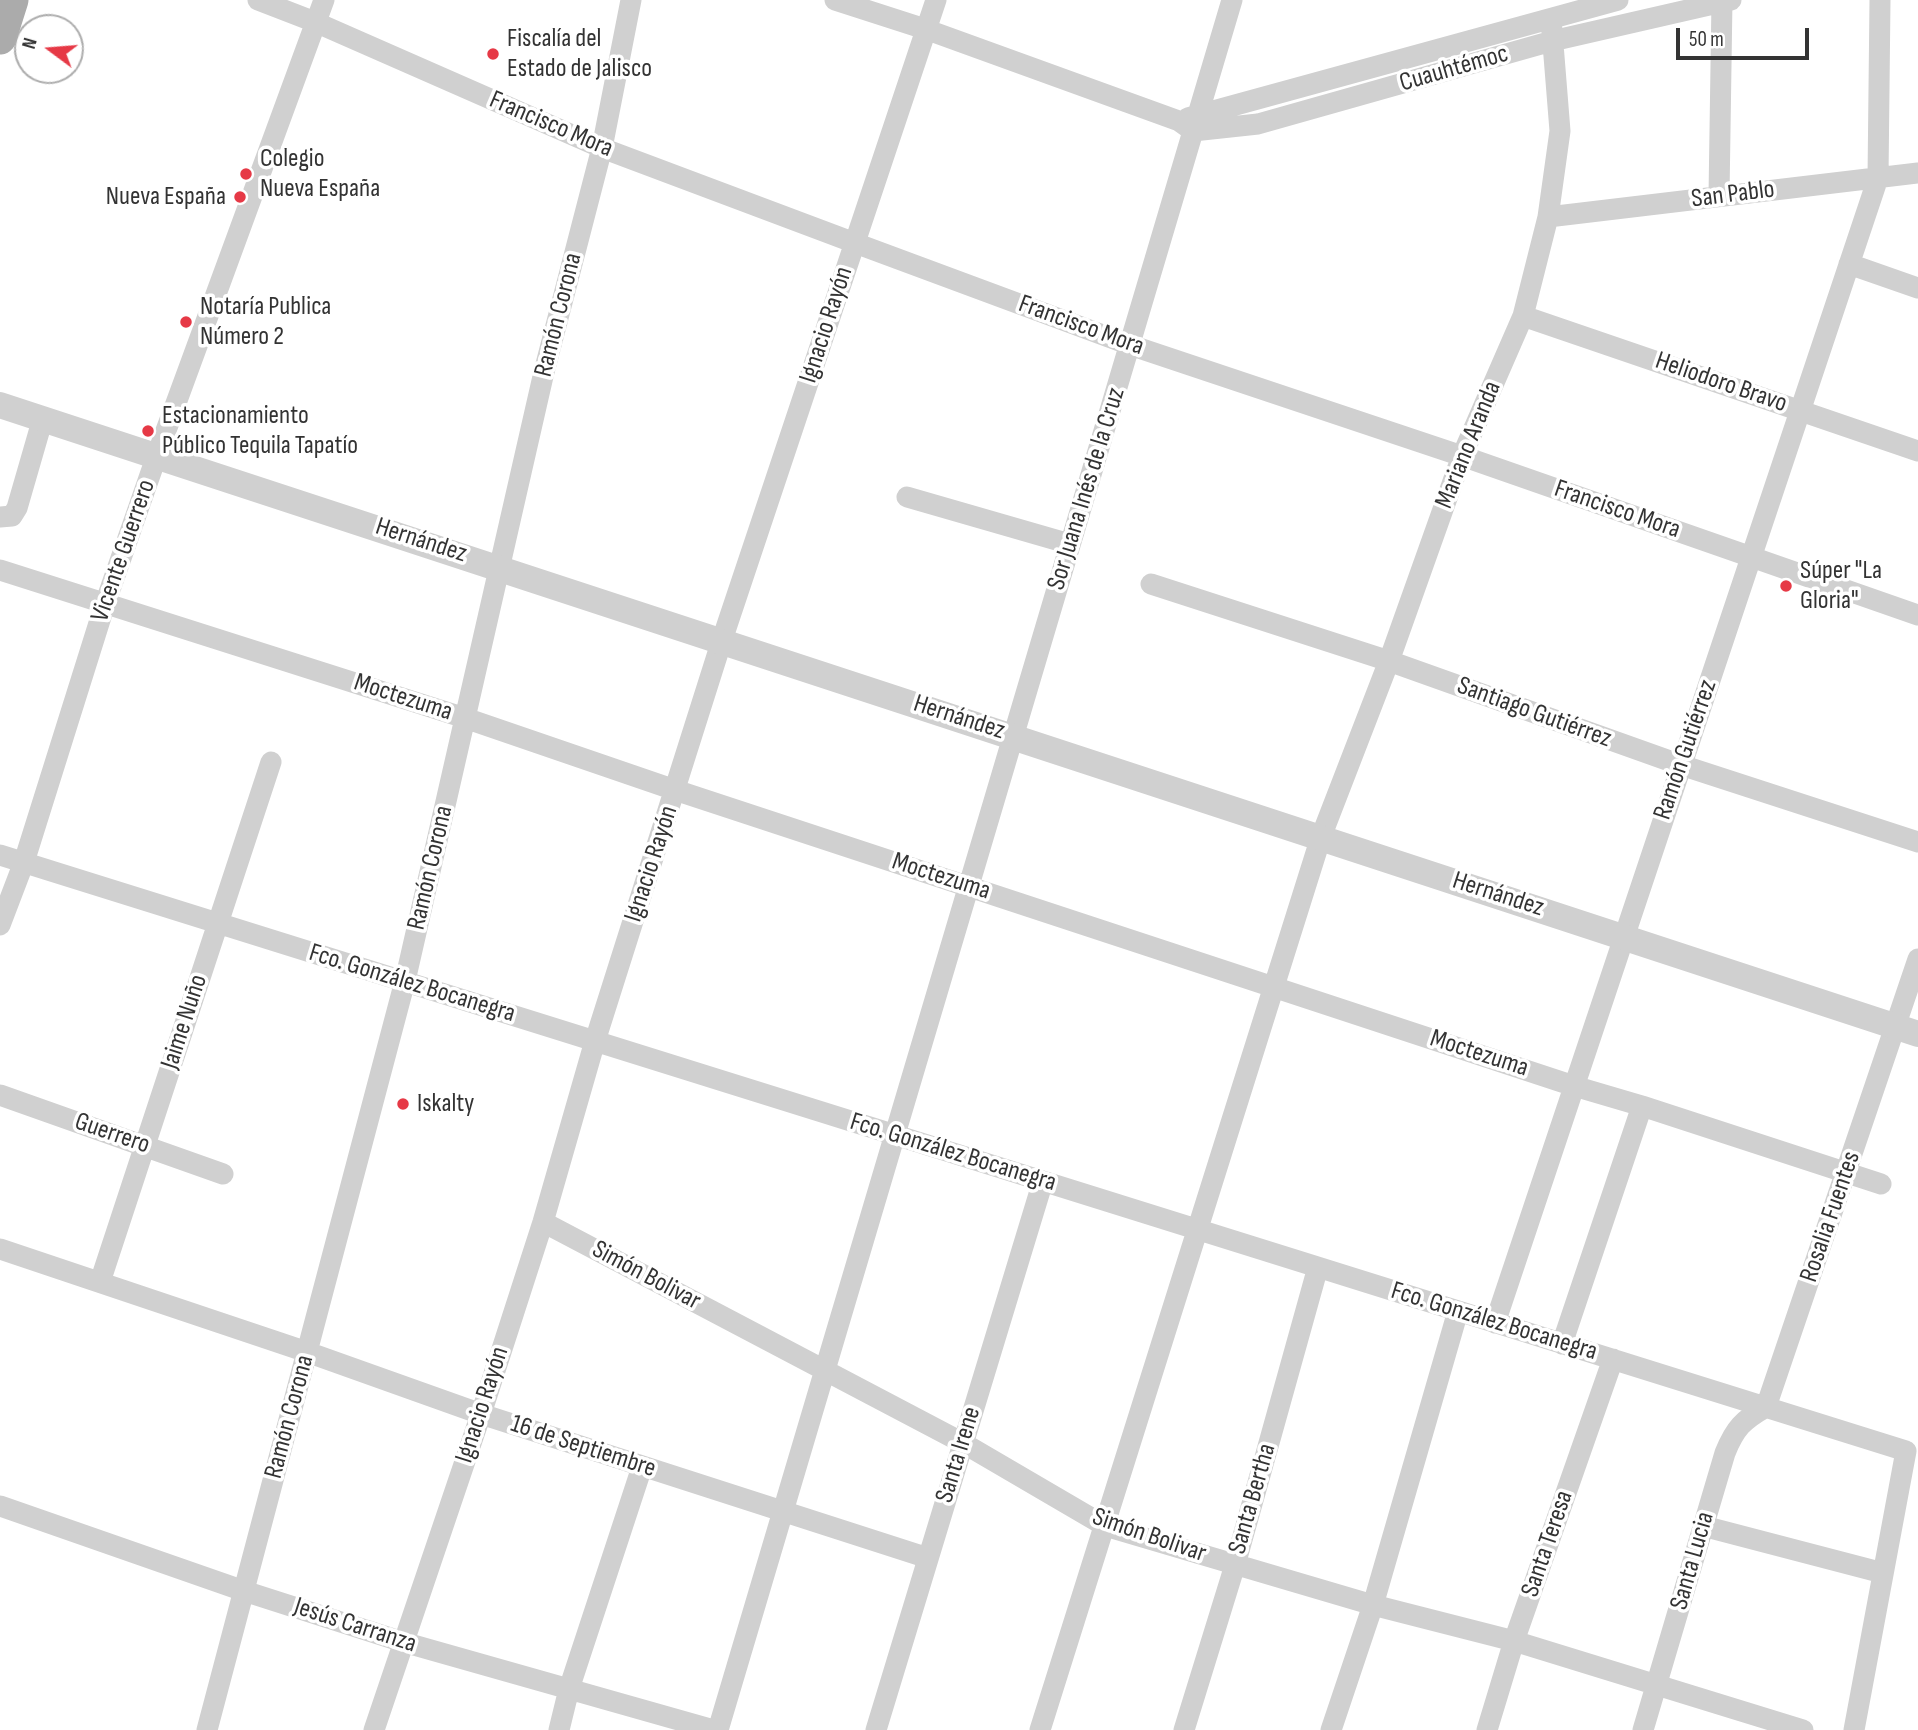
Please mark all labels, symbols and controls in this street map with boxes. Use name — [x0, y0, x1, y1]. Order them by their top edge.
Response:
north arrow — [14, 14, 84, 84]
scale bar — [1680, 14, 1813, 58]
place label: Fiscalía del Estado de Jalisco — [507, 23, 652, 84]
text: 50 m — [1689, 27, 1724, 52]
text: N — [18, 36, 43, 52]
street label: Cuauhtémoc — [1396, 39, 1512, 99]
marker: Fiscalía del Estado de Jalisco — [485, 46, 501, 62]
street label: Francisco Mora — [485, 85, 617, 165]
place label: Colegio Nueva España — [260, 143, 380, 204]
marker: Colegio Nueva España — [238, 166, 254, 182]
street label: San Pablo — [1690, 174, 1776, 216]
place label: Nueva España — [106, 181, 226, 213]
marker: Nueva España — [232, 189, 248, 205]
street label: Ramón Corona — [529, 250, 589, 380]
street label: Ignacio Rayón — [794, 263, 860, 387]
street label: Francisco Mora — [1014, 289, 1148, 363]
place label: Notaría Publica Número 2 — [200, 291, 331, 352]
marker: Notaría Publica Número 2 — [178, 314, 194, 330]
street label: Heliodoro Bravo — [1651, 346, 1791, 420]
street label: Mariano Aranda — [1429, 377, 1509, 513]
street label: Sor Juana Inés de la Cruz — [1041, 384, 1133, 594]
place label: Estacionamiento Público Tequila Tapatío — [162, 400, 358, 462]
marker: Estacionamiento Público Tequila Tapatío — [140, 423, 156, 439]
street label: Francisco Mora — [1550, 474, 1684, 546]
street label: Vicente Guerrero — [85, 476, 163, 626]
street label: Hernández — [371, 512, 471, 570]
place label: Súper "La Gloria" — [1800, 555, 1882, 616]
marker: Súper "La Gloria" — [1778, 578, 1794, 594]
street label: Moctezuma — [350, 667, 456, 729]
street label: Santiago Gutiérrez — [1453, 671, 1615, 755]
street label: Ramón Gutiérrez — [1648, 676, 1724, 824]
street label: Hernández — [909, 689, 1009, 747]
street label: Ignacio Rayón — [619, 802, 685, 926]
street label: Ramón Corona — [402, 803, 460, 933]
street label: Moctezuma — [888, 846, 994, 908]
street label: Hernández — [1448, 866, 1548, 924]
street label: Fco. González Bocanegra — [305, 938, 519, 1030]
street label: Jaime Nuño — [155, 971, 215, 1073]
street label: Moctezuma — [1426, 1023, 1532, 1085]
place label: Iskalty — [417, 1088, 474, 1120]
marker: Iskalty — [395, 1096, 411, 1112]
street label: Guerrero — [70, 1107, 154, 1161]
street label: Fco. González Bocanegra — [846, 1107, 1060, 1199]
street label: Rosalia Fuentes — [1794, 1148, 1868, 1286]
street label: Simón Bolivar — [586, 1234, 706, 1318]
street label: Fco. González Bocanegra — [1387, 1276, 1601, 1368]
street label: Ignacio Rayón — [450, 1343, 516, 1467]
street label: Ramón Corona — [259, 1352, 321, 1482]
street label: Santa Irene — [930, 1403, 988, 1507]
street label: 16 de Septiembre — [507, 1409, 659, 1485]
street label: Santa Bertha — [1222, 1440, 1284, 1558]
street label: Santa Teresa — [1515, 1487, 1581, 1601]
street label: Simón Bolivar — [1088, 1502, 1210, 1570]
street label: Santa Lucia — [1664, 1509, 1722, 1613]
street label: Jesús Carranza — [290, 1592, 420, 1660]

